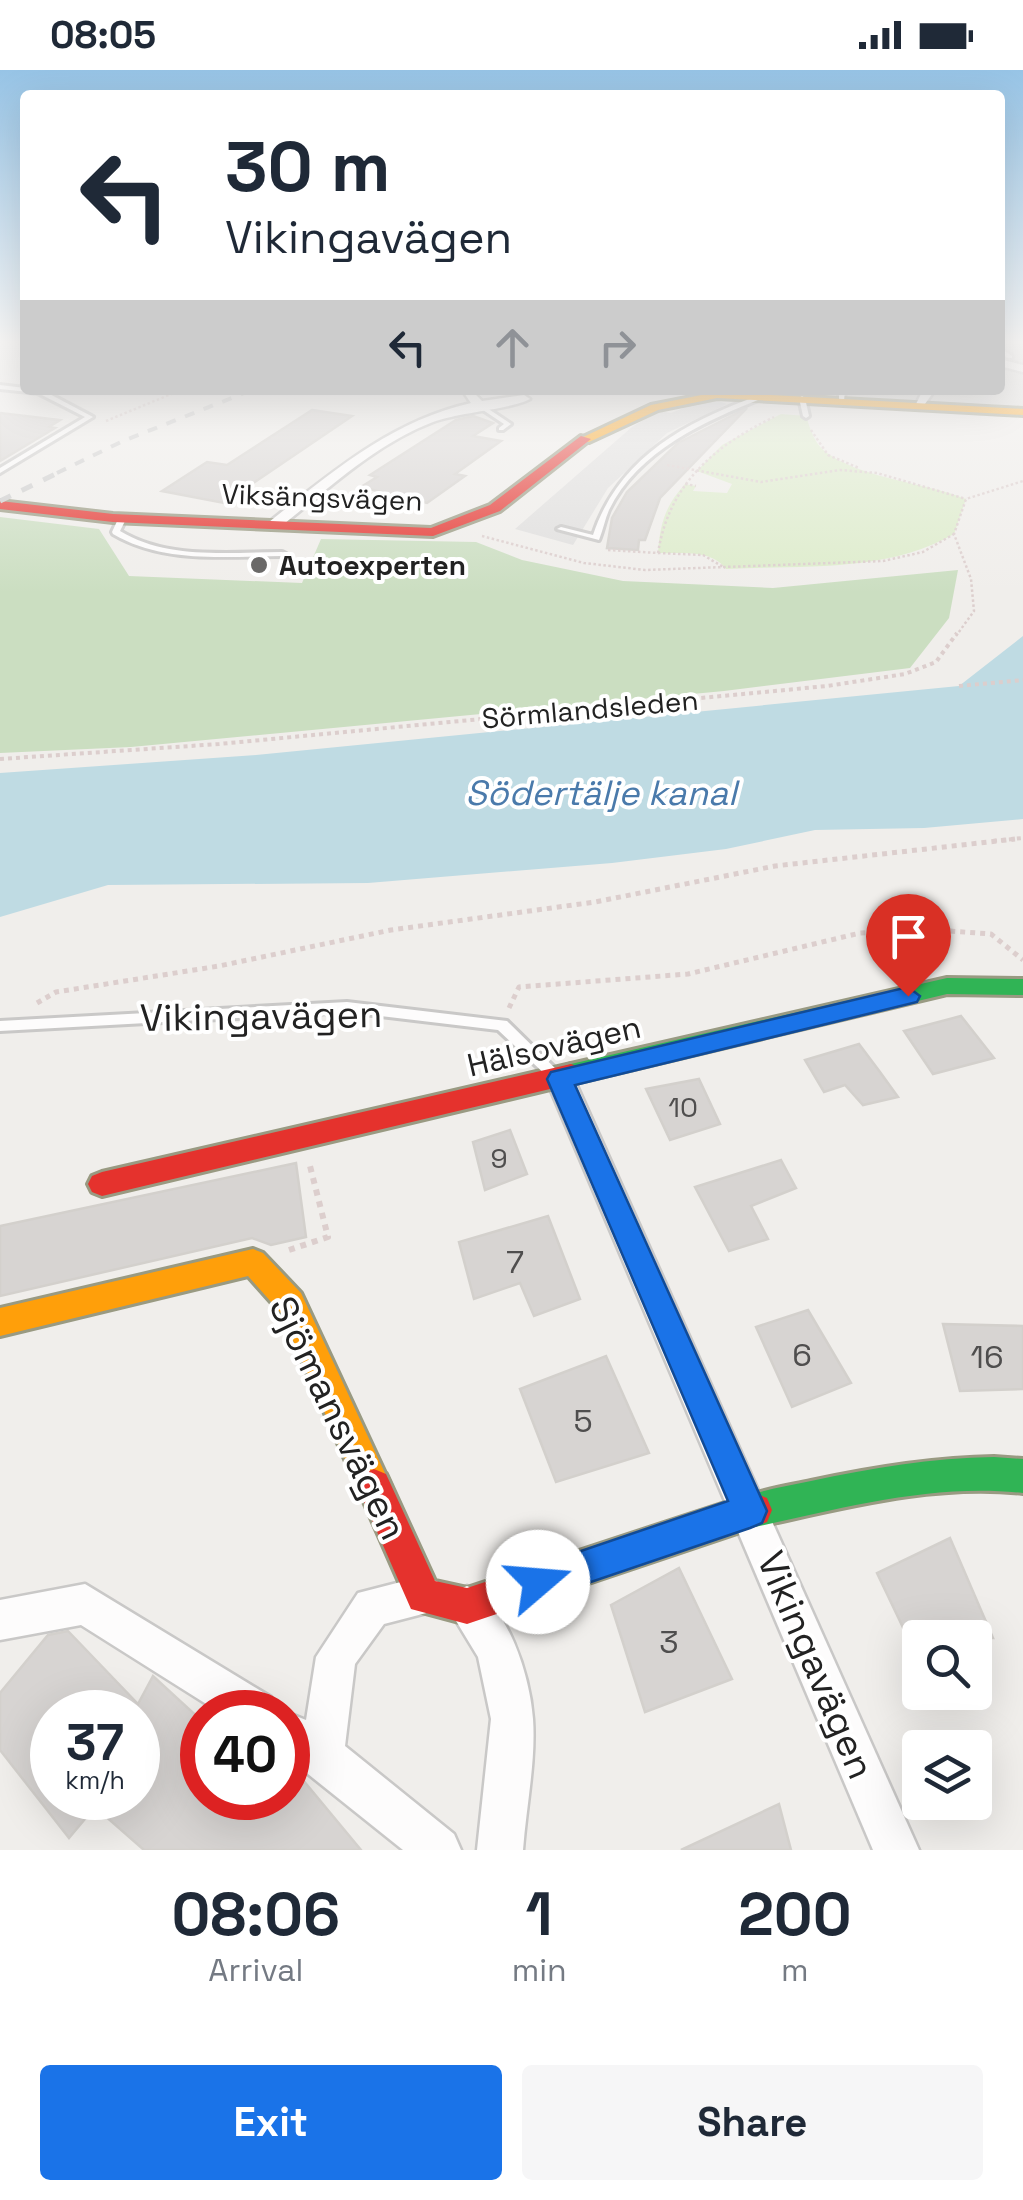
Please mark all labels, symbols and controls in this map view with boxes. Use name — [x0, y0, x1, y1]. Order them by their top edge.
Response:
text: 08:05 — [50, 11, 156, 59]
text: 30 m — [225, 122, 390, 211]
icon: left — [60, 130, 190, 260]
text: Vikingavägen — [225, 209, 512, 266]
icon: left — [380, 320, 435, 375]
icon: ahead — [485, 320, 540, 375]
icon: right — [590, 320, 645, 375]
street label: Viksängsvägen — [221, 476, 423, 518]
place label: Autoexperten — [279, 547, 466, 583]
marker: Autoexperten — [248, 554, 270, 576]
street label: Sörmlandsleden — [480, 682, 700, 736]
water label: Södertälje kanal — [465, 771, 740, 815]
pin — [866, 894, 951, 997]
icon: arrive — [881, 909, 936, 964]
street label: Vikingavägen — [139, 990, 383, 1042]
street label: Hälsovägen — [463, 1007, 645, 1085]
house number: 10 — [668, 1089, 698, 1125]
house number: 9 — [490, 1140, 508, 1176]
house number: 7 — [506, 1242, 524, 1282]
street label: Sjömansvägen — [258, 1289, 418, 1547]
house number: 6 — [792, 1335, 812, 1375]
house number: 16 — [971, 1337, 1003, 1377]
house number: 5 — [573, 1401, 593, 1441]
position arrow — [486, 1530, 590, 1634]
street label: Vikingavägen — [747, 1544, 885, 1786]
map controls — [902, 1620, 992, 1820]
button: search — [902, 1620, 992, 1710]
house number: 3 — [659, 1622, 679, 1662]
speed limit sign: 40 — [180, 1690, 310, 1820]
text: 37 — [66, 1711, 124, 1775]
button: layers — [902, 1730, 992, 1820]
text: km/h — [65, 1764, 125, 1796]
text: 08:06 — [171, 1876, 340, 1953]
text: 1 — [526, 1876, 553, 1953]
text: 200 — [738, 1876, 852, 1953]
text: Arrival — [208, 1950, 303, 1990]
text: min — [512, 1950, 567, 1990]
text: m — [781, 1950, 809, 1990]
button: Exit — [40, 2065, 502, 2180]
button: Share — [522, 2065, 983, 2180]

